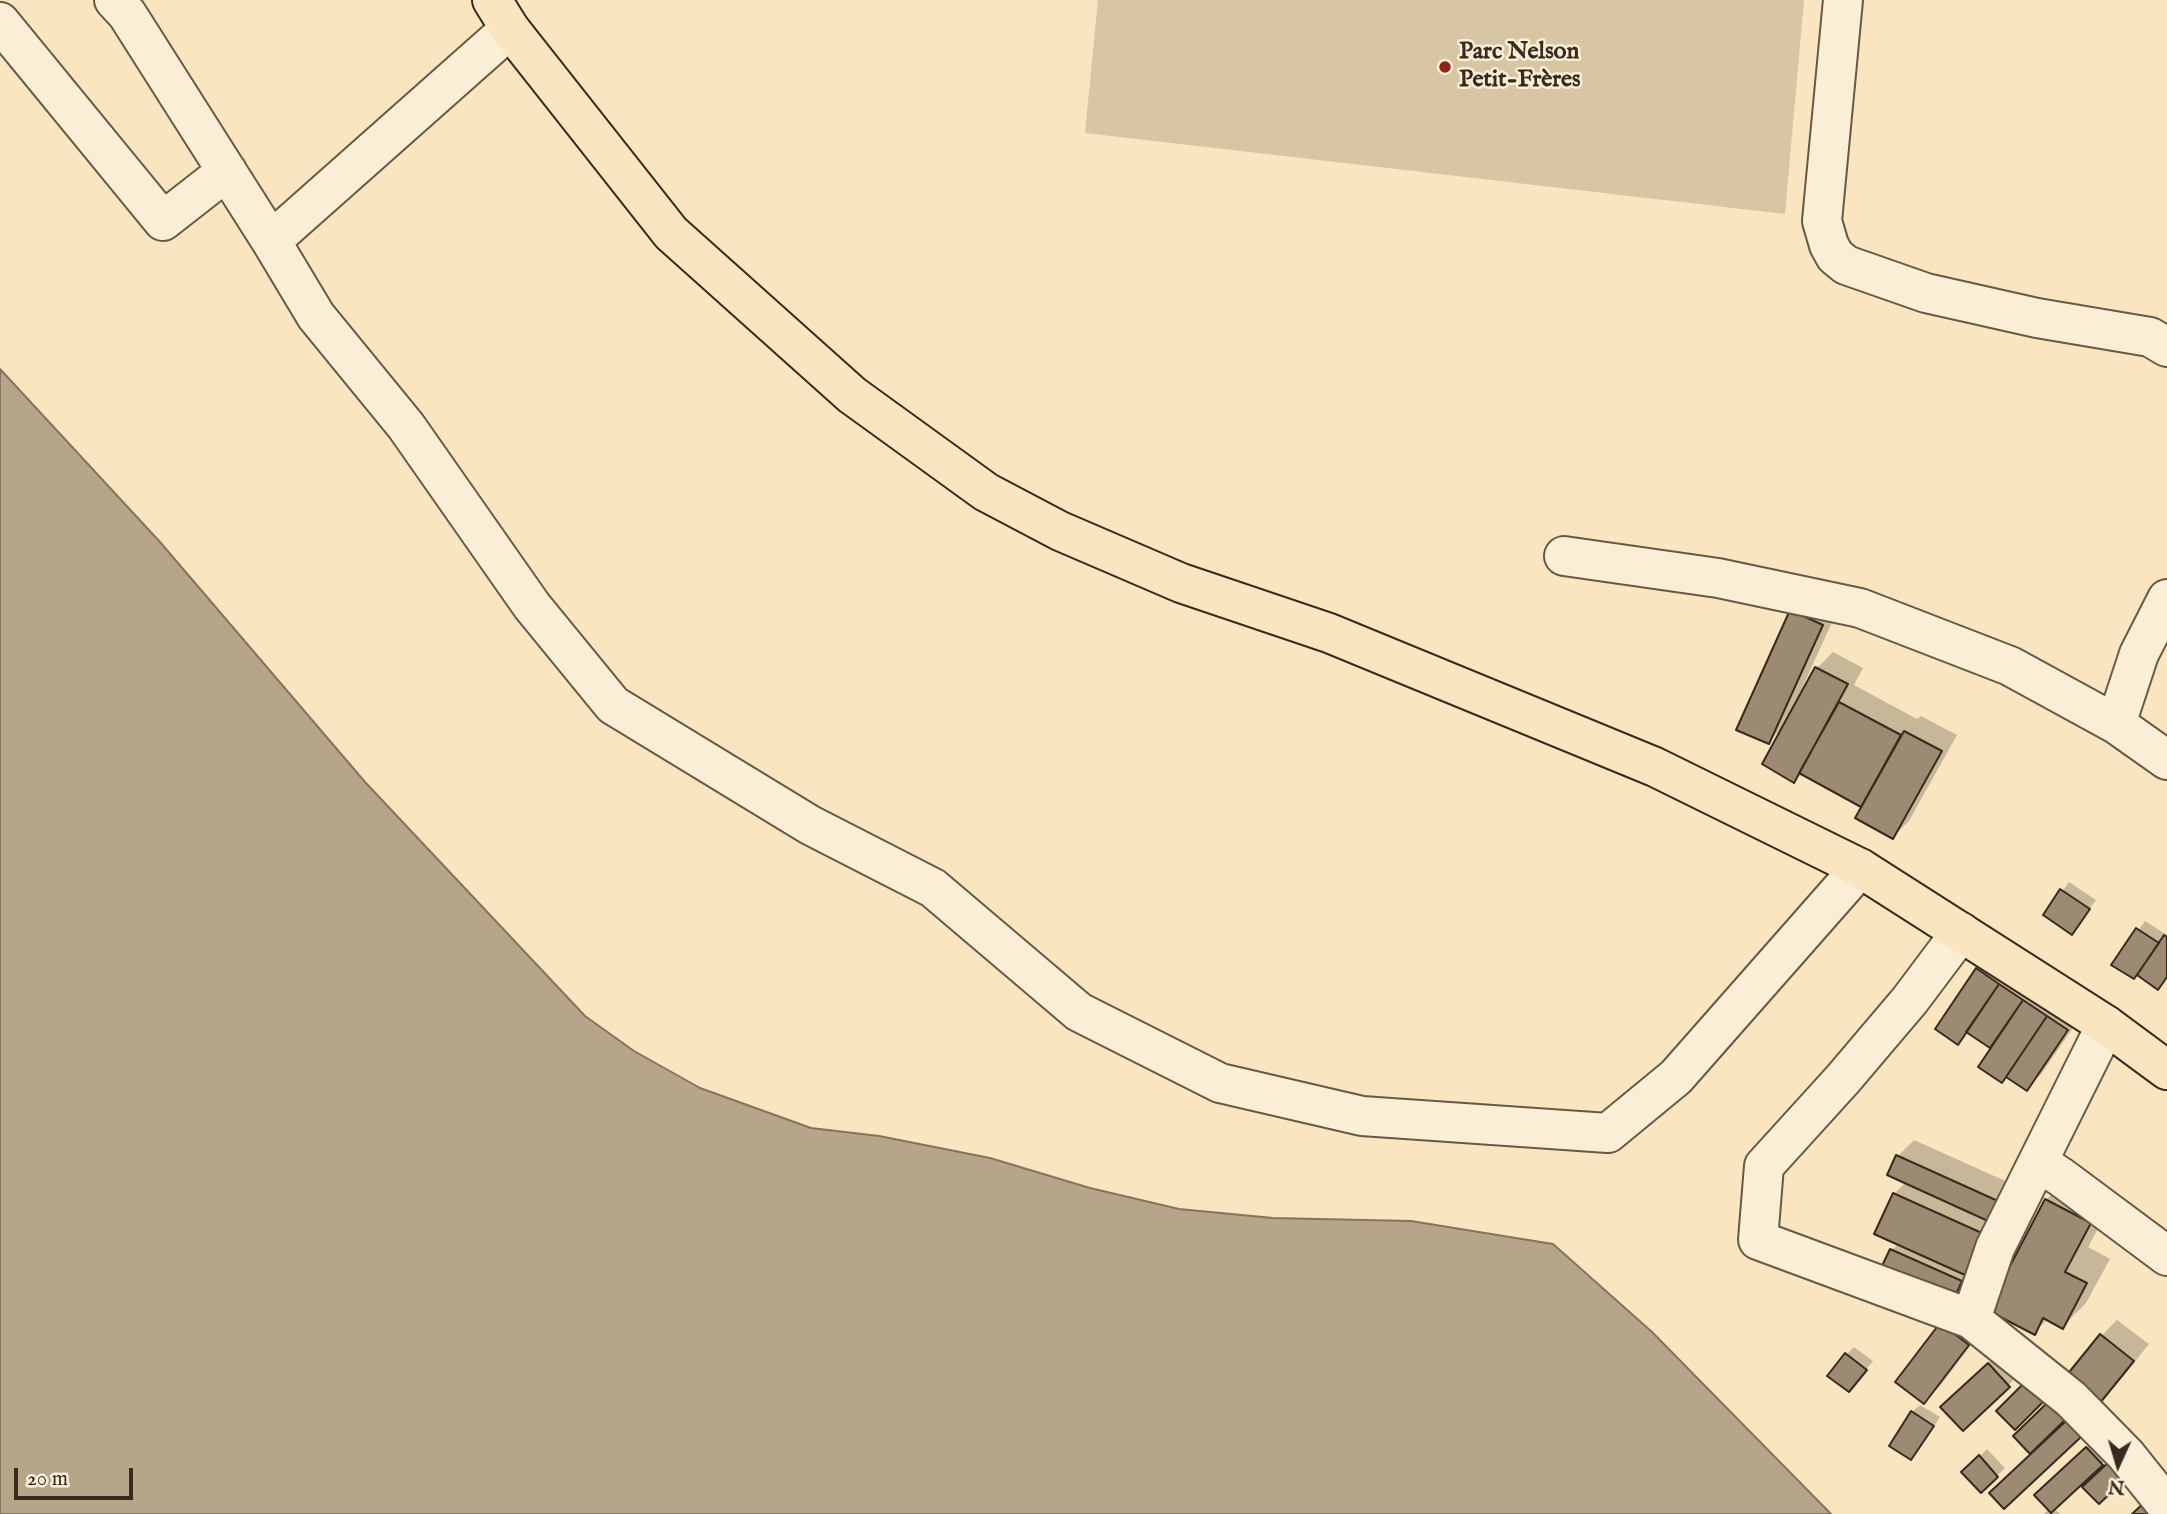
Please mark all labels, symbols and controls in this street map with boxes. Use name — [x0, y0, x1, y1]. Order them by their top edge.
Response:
place label: Parc Nelson Petit-Frères — [1459, 39, 1581, 95]
marker: Parc Nelson Petit-Frères — [1437, 59, 1453, 75]
north arrow — [2083, 1430, 2153, 1500]
scale bar — [18, 1454, 136, 1498]
text: 20 m — [27, 1466, 68, 1493]
text: N — [2107, 1473, 2126, 1498]

